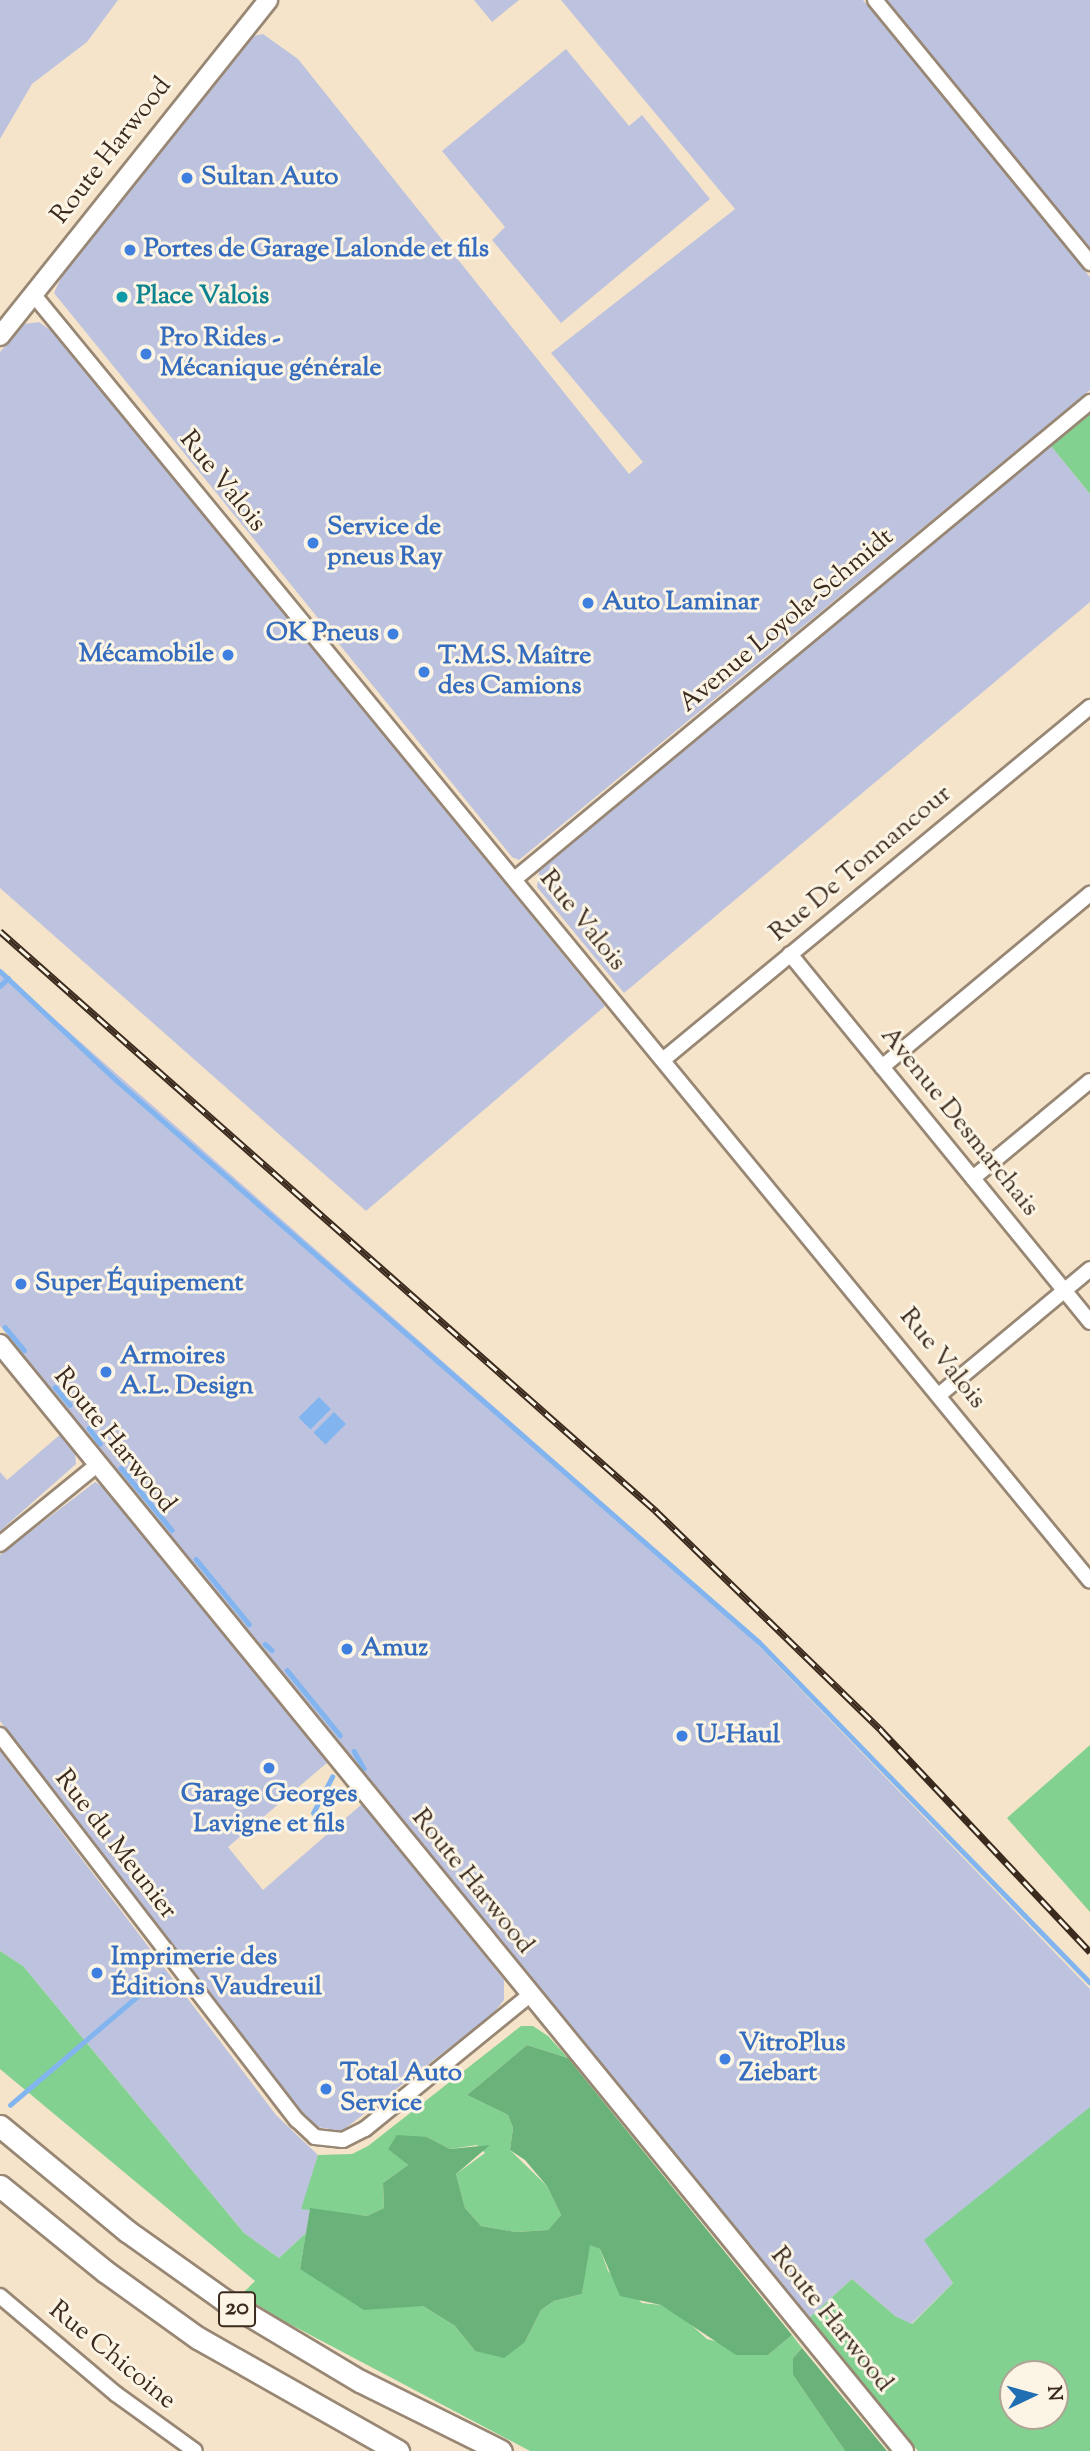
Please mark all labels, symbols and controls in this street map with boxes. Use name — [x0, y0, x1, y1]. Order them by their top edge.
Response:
street label: Route Harwood — [45, 71, 179, 231]
place label: Sultan Auto — [201, 162, 339, 194]
marker: Sultan Auto — [179, 170, 195, 186]
place label: Portes de Garage Lalonde et fils — [144, 234, 489, 266]
marker: Portes de Garage Lalonde et fils — [122, 242, 138, 258]
place label: Place Valois — [136, 281, 269, 313]
marker: Place Valois — [114, 289, 130, 305]
place label: Pro Rides - Mécanique générale — [160, 323, 382, 384]
marker: Pro Rides - Mécanique générale — [138, 346, 154, 362]
street label: Rue Valois — [172, 425, 272, 539]
place label: Service de pneus Ray — [327, 512, 443, 574]
street label: Avenue Loyola-Schmidt — [673, 522, 901, 720]
marker: Service de pneus Ray — [305, 535, 321, 551]
place label: Auto Laminar — [602, 587, 759, 619]
marker: Auto Laminar — [580, 595, 596, 611]
place label: OK Pneus — [266, 618, 379, 650]
marker: OK Pneus — [385, 626, 401, 642]
place label: Mécamobile — [79, 639, 214, 671]
place label: T.M.S. Maître des Camions — [438, 641, 591, 702]
marker: Mécamobile — [220, 647, 236, 663]
marker: T.M.S. Maître des Camions — [416, 664, 432, 680]
street label: Rue De Tonnancour — [764, 779, 958, 949]
street label: Rue Valois — [532, 864, 632, 978]
street label: Avenue Desmarchais — [873, 1021, 1045, 1223]
place label: Super Équipement — [35, 1268, 243, 1300]
marker: Super Équipement — [13, 1276, 29, 1292]
street label: Rue Valois — [892, 1302, 992, 1416]
place label: Armoires A.L. Design — [120, 1341, 254, 1402]
street label: Route Harwood — [46, 1362, 182, 1520]
marker: Armoires A.L. Design — [98, 1364, 114, 1380]
place label: Amuz — [361, 1633, 428, 1665]
marker: Amuz — [339, 1641, 355, 1657]
place label: U-Haul — [696, 1720, 780, 1752]
marker: U-Haul — [674, 1728, 690, 1744]
marker: Garage Georges Lavigne et fils — [261, 1760, 277, 1776]
street label: Rue du Meunier — [47, 1764, 183, 1926]
place label: Garage Georges Lavigne et fils — [181, 1779, 357, 1840]
street label: Route Harwood — [404, 1803, 540, 1961]
place label: Imprimerie des Éditions Vaudreuil — [111, 1942, 322, 2004]
marker: Imprimerie des Éditions Vaudreuil — [89, 1965, 105, 1981]
place label: VitroPlus Ziebart — [739, 2028, 845, 2090]
marker: VitroPlus Ziebart — [717, 2051, 733, 2067]
place label: Total Auto Service — [340, 2058, 462, 2120]
marker: Total Auto Service — [318, 2081, 334, 2097]
street label: Route Harwood — [763, 2241, 899, 2399]
road number: 20 — [218, 2288, 256, 2330]
street label: Rue Chicoine — [42, 2295, 182, 2417]
north arrow — [999, 2360, 1069, 2430]
text: N — [1039, 2385, 1068, 2402]

